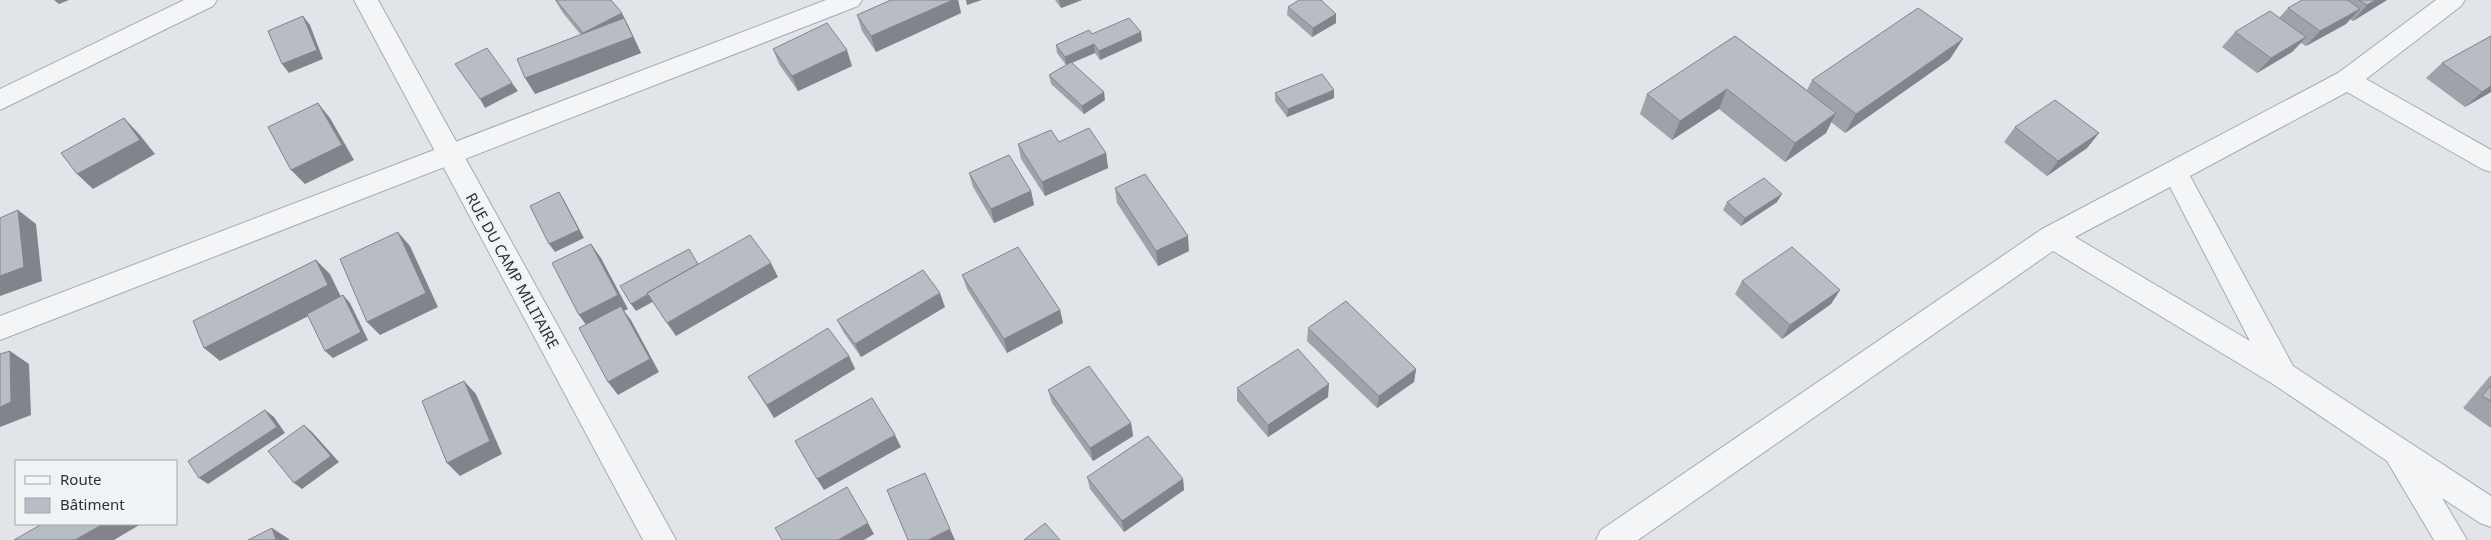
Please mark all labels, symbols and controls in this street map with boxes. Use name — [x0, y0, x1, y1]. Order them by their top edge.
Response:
street label: RUE DU CAMP MILITAIRE — [462, 189, 564, 352]
legend — [15, 460, 178, 525]
text: Route — [60, 469, 102, 489]
text: Bâtiment — [60, 494, 125, 514]

